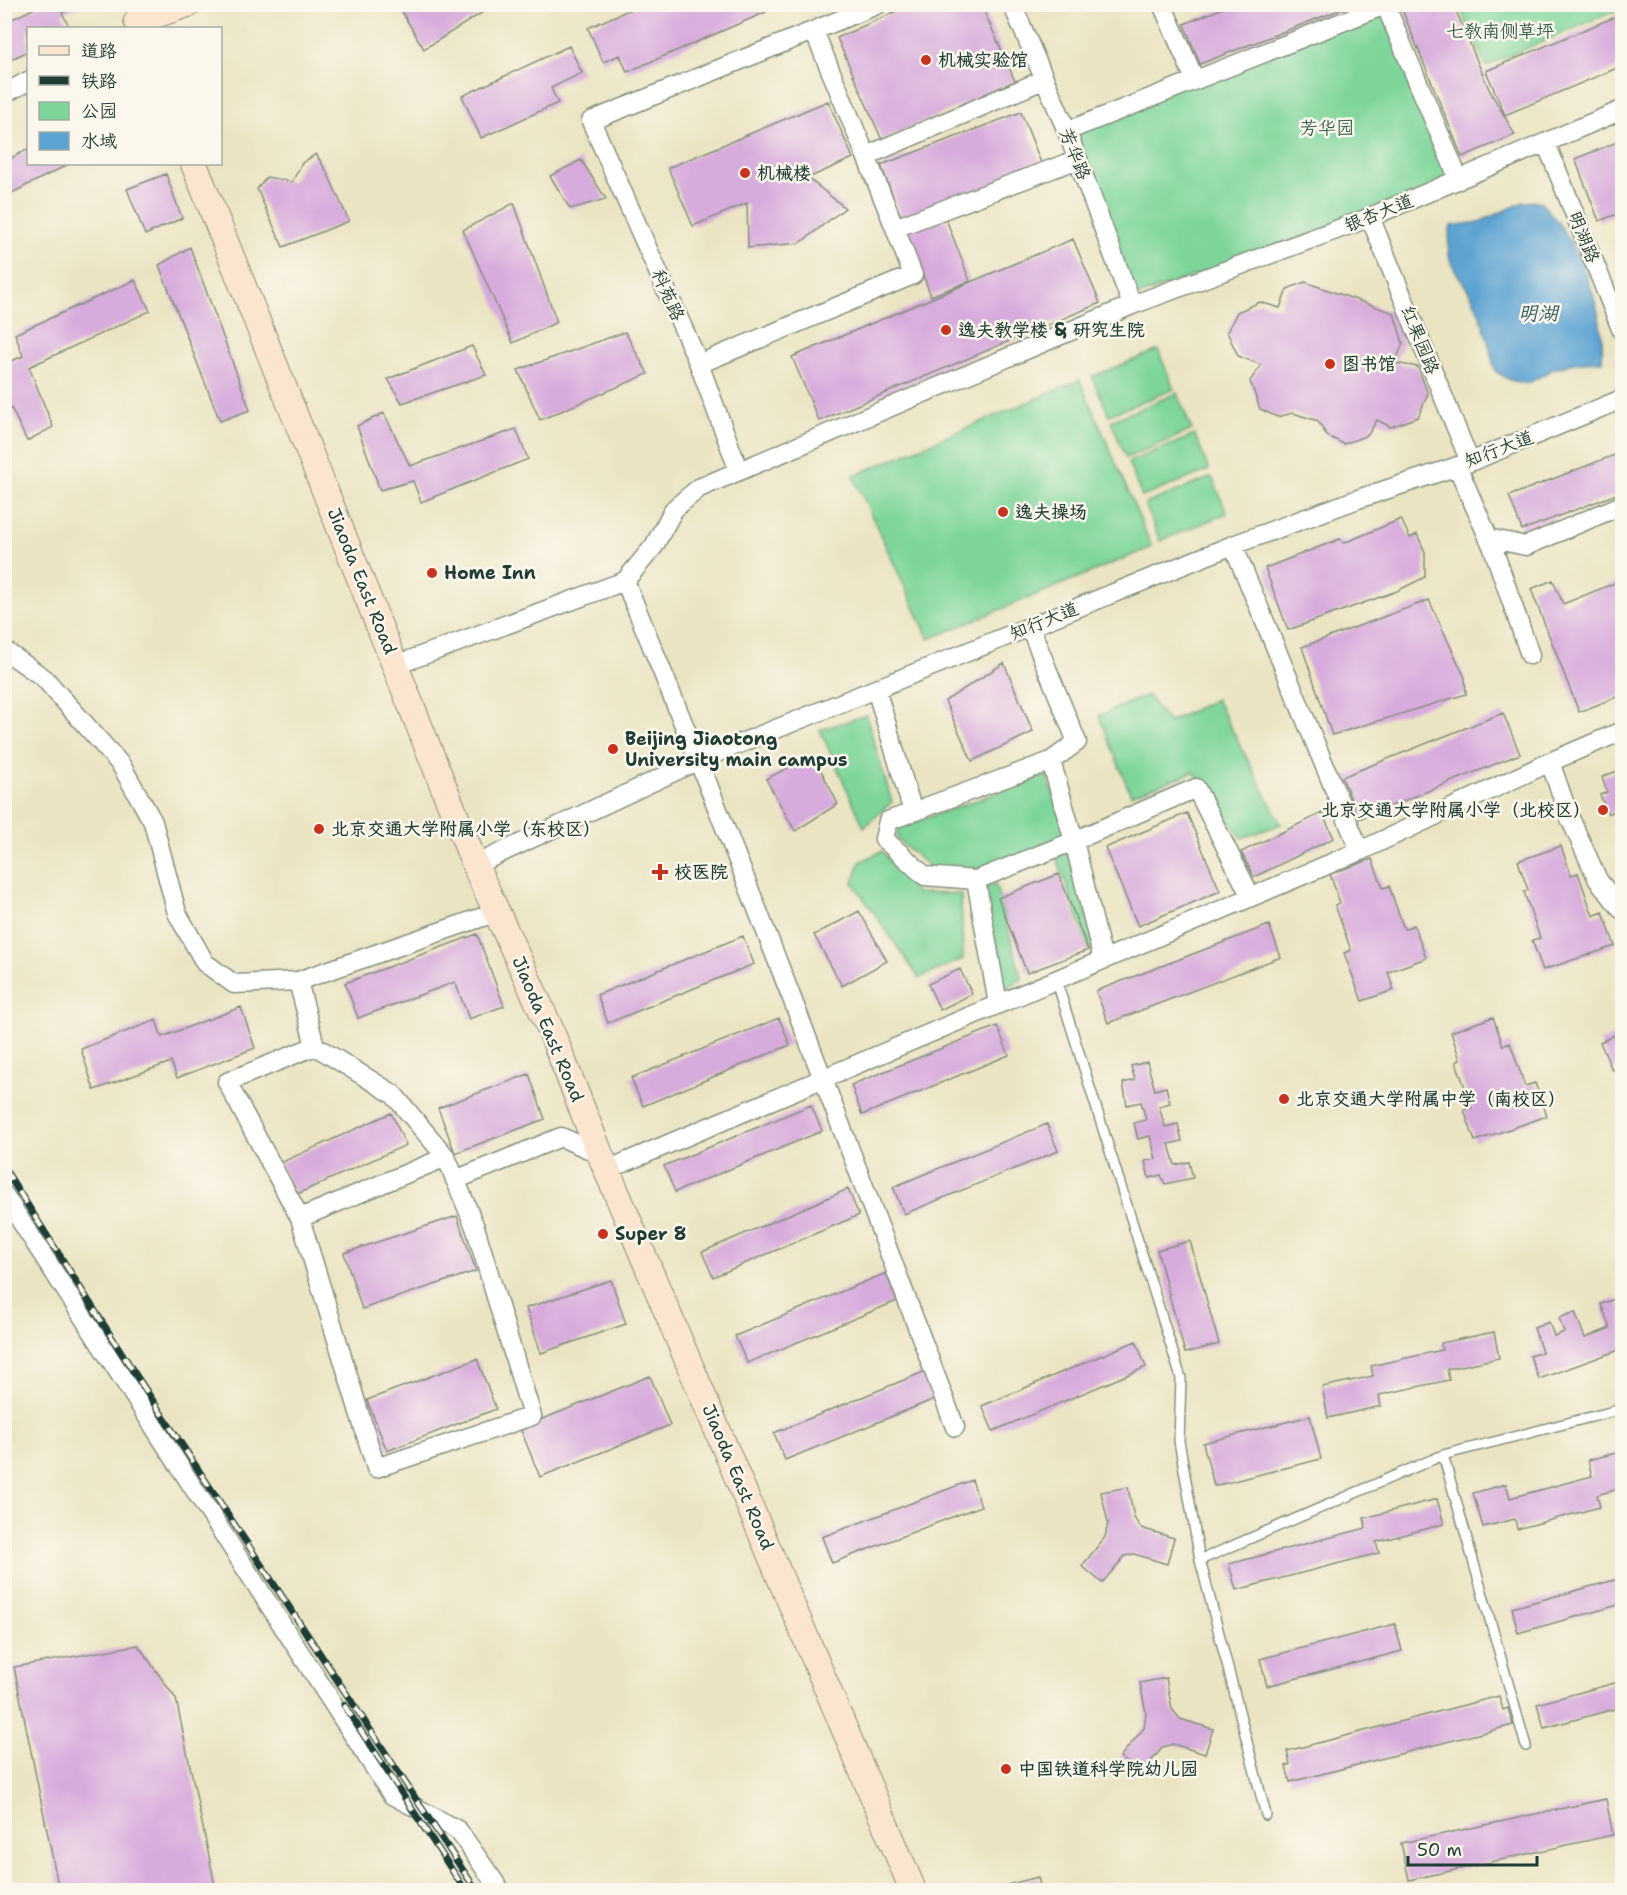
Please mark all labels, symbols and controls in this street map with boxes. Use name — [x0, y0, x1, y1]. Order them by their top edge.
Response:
park label: 七教南侧草坪 — [1446, 19, 1555, 43]
legend — [27, 27, 222, 165]
text: 道路 — [81, 39, 117, 63]
place label: 机械实验馆 — [938, 48, 1028, 72]
marker: 机械实验馆 — [919, 53, 933, 67]
text: 铁路 — [81, 69, 117, 93]
text: 公园 — [81, 99, 117, 123]
park label: 芳华园 — [1300, 116, 1354, 140]
street label: 芳华路 — [1054, 124, 1096, 184]
text: 水域 — [81, 129, 117, 153]
place label: 机械楼 — [757, 161, 811, 185]
marker: 机械楼 — [738, 166, 752, 180]
street label: 银杏大道 — [1341, 188, 1417, 238]
street label: 明湖路 — [1563, 207, 1605, 267]
street label: 科苑路 — [646, 265, 690, 325]
water label: 明湖 — [1518, 300, 1560, 326]
street label: 红果园路 — [1395, 302, 1445, 378]
place label: 逸夫教学楼 & 研究生院 — [958, 318, 1145, 342]
marker: 逸夫教学楼 & 研究生院 — [939, 323, 953, 337]
place label: 图书馆 — [1342, 352, 1396, 376]
marker: 图书馆 — [1323, 357, 1337, 371]
street label: 知行大道 — [1461, 425, 1537, 473]
place label: 逸夫操场 — [1015, 500, 1087, 524]
street label: Jiaoda East Road — [322, 504, 402, 658]
marker: 逸夫操场 — [996, 505, 1010, 519]
place label: Home Inn — [444, 561, 536, 585]
marker: Home Inn — [425, 566, 439, 580]
street label: 知行大道 — [1006, 596, 1082, 646]
place label: Beijing Jiaotong University main campus — [625, 727, 848, 772]
marker: Beijing Jiaotong University main campus — [606, 742, 620, 756]
place label: 北京交通大学附属小学（北校区） — [1321, 798, 1591, 822]
marker: 北京交通大学附属小学（北校区） — [1596, 803, 1610, 817]
place label: 北京交通大学附属小学（东校区） — [331, 817, 601, 841]
marker: 北京交通大学附属小学（东校区） — [312, 822, 326, 836]
place label: 校医院 — [674, 860, 728, 884]
marker: 校医院 — [651, 863, 669, 881]
street label: Jiaoda East Road — [506, 952, 590, 1106]
place label: 北京交通大学附属中学（南校区） — [1296, 1087, 1566, 1111]
marker: 北京交通大学附属中学（南校区） — [1277, 1092, 1291, 1106]
place label: Super 8 — [615, 1222, 686, 1246]
marker: Super 8 — [596, 1227, 610, 1241]
street label: Jiaoda East Road — [696, 1400, 780, 1554]
place label: 中国铁道科学院幼儿园 — [1018, 1757, 1198, 1781]
marker: 中国铁道科学院幼儿园 — [999, 1762, 1013, 1776]
scale bar — [1408, 1829, 1537, 1867]
text: 50 m — [1417, 1838, 1462, 1862]

